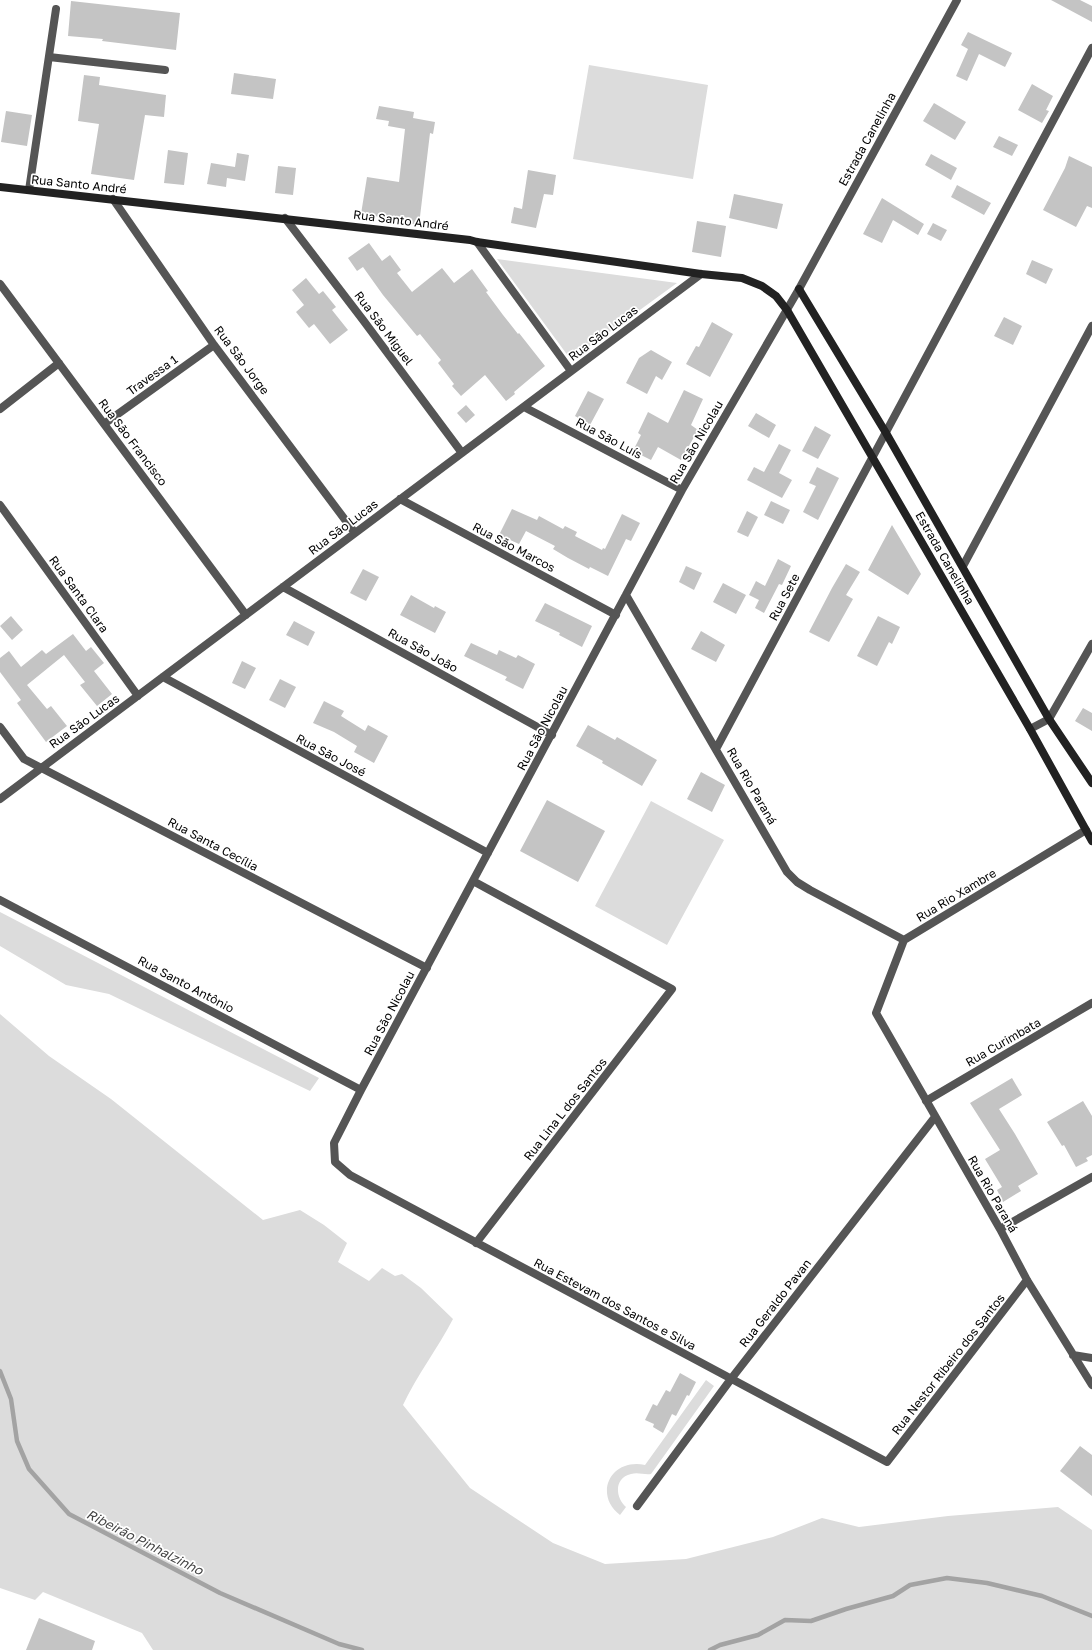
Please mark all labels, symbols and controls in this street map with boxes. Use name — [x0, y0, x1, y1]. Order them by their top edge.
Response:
street label: Estrada Canelinha — [835, 90, 899, 188]
street label: Rua Santo André — [30, 172, 128, 196]
street label: Rua Santo André — [352, 207, 450, 233]
street label: Rua São Miguel — [351, 288, 417, 368]
street label: Rua São Lucas — [565, 302, 641, 364]
street label: Rua São Jorge — [211, 323, 273, 397]
street label: Travessa 1 — [124, 351, 181, 398]
street label: Rua São Francisco — [95, 395, 171, 489]
street label: Rua São Nicolau — [666, 398, 726, 486]
street label: Rua São Luís — [573, 414, 645, 462]
street label: Rua São Lucas — [305, 496, 381, 558]
street label: Estrada Canelinha — [912, 509, 978, 607]
street label: Rua São Marcos — [470, 519, 558, 575]
street label: Rua Santa Clara — [46, 553, 112, 635]
street label: Rua Sete — [765, 571, 803, 623]
street label: Rua São João — [385, 625, 461, 675]
street label: Rua São Nicolau — [513, 683, 571, 773]
street label: Rua São Lucas — [46, 690, 122, 752]
street label: Rua São José — [294, 730, 368, 780]
street label: Rua Rio Paraná — [724, 745, 780, 827]
street label: Rua Santa Cecília — [165, 814, 261, 874]
street label: Rua Rio Xambre — [913, 865, 999, 925]
street label: Rua Santo Antônio — [135, 952, 237, 1016]
street label: Rua São Nicolau — [360, 968, 418, 1058]
street label: Rua Curimbata — [963, 1014, 1043, 1070]
street label: Rua Lina L dos Santos — [520, 1055, 610, 1163]
street label: Rua Rio Paraná — [965, 1153, 1021, 1235]
street label: Rua Estevam dos Santos e Silva — [531, 1255, 699, 1353]
street label: Rua Geraldo Pavan — [736, 1256, 814, 1350]
street label: Rua Nestor Ribeiro dos Santos — [888, 1291, 1008, 1437]
water label: Ribeirão Pinhalzinho — [84, 1506, 207, 1579]

